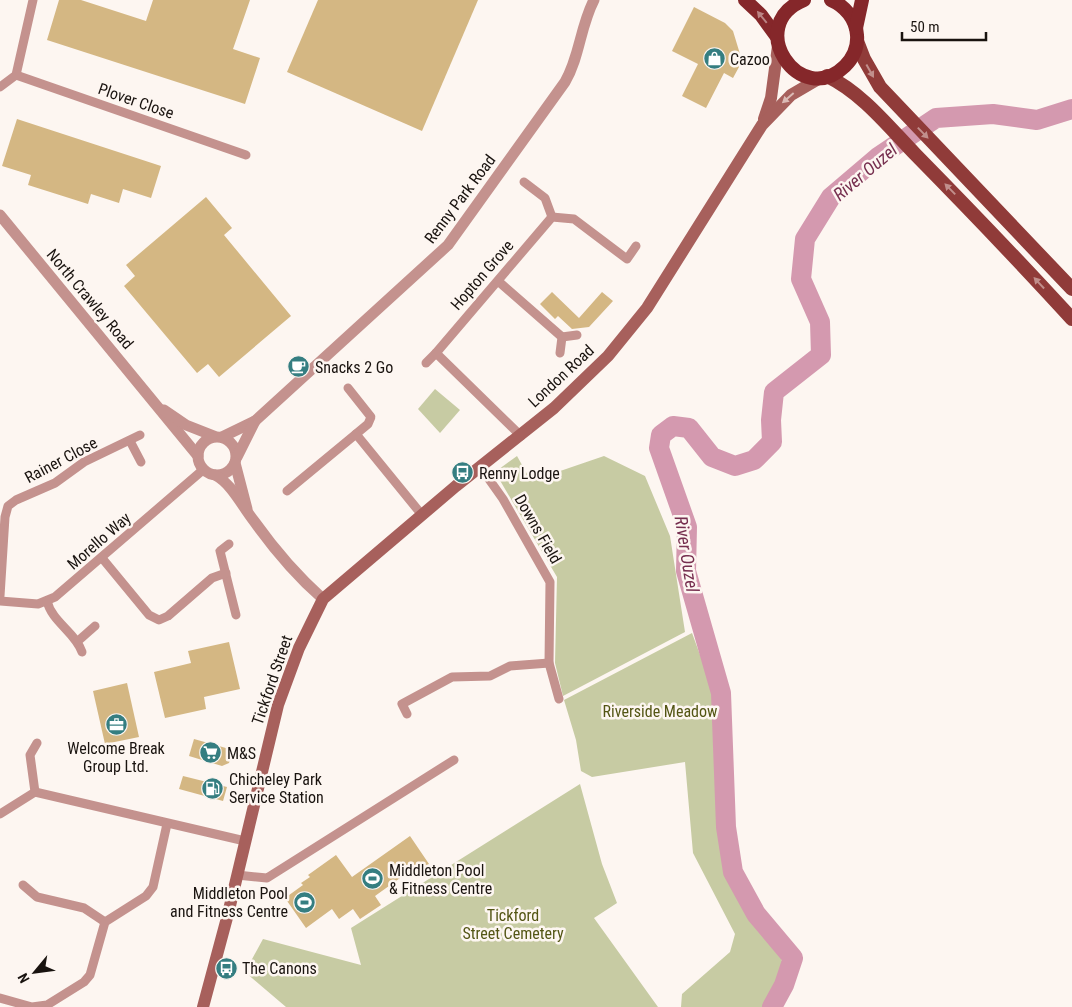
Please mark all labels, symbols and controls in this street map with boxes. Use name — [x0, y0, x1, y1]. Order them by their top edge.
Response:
scale bar — [902, 10, 986, 42]
one-way arrow — [757, 11, 768, 24]
text: 50 m — [910, 18, 940, 36]
shop icon: Cazoo — [702, 47, 726, 71]
place label: Cazoo — [730, 50, 770, 69]
one-way arrow — [866, 64, 874, 79]
street label: Plover Close — [96, 79, 176, 123]
one-way arrow — [782, 92, 795, 103]
one-way arrow — [917, 126, 929, 138]
water label: River Ouzel — [829, 139, 902, 205]
street label: Renny Park Road — [420, 151, 500, 247]
one-way arrow — [944, 184, 956, 196]
street label: Hopton Grove — [447, 236, 517, 314]
street label: North Crawley Road — [43, 245, 137, 353]
one-way arrow — [1033, 278, 1045, 290]
street label: London Road — [524, 341, 598, 411]
cafe icon: Snacks 2 Go — [287, 355, 311, 379]
place label: Snacks 2 Go — [315, 358, 393, 377]
street label: Rainer Close — [22, 433, 100, 487]
bus stop icon: Renny Lodge — [451, 461, 475, 485]
place label: Renny Lodge — [479, 464, 560, 483]
street label: Downs Field — [511, 491, 565, 567]
street label: Morello Way — [64, 508, 135, 574]
water label: River Ouzel — [671, 514, 704, 595]
street label: Tickford Street — [248, 632, 296, 727]
park label: Riverside Meadow — [603, 702, 717, 721]
office icon: Welcome Break Group Ltd. — [104, 712, 128, 736]
place label: Welcome Break Group Ltd. — [67, 739, 166, 776]
supermarket icon: M&S — [199, 741, 223, 765]
place label: M&S — [227, 744, 256, 763]
place label: Chicheley Park Service Station — [229, 770, 324, 807]
fuel station icon: Chicheley Park Service Station — [201, 776, 225, 800]
place label: Middleton Pool & Fitness Centre — [389, 861, 492, 898]
sports icon: Middleton Pool & Fitness Centre — [361, 867, 385, 891]
place label: Middleton Pool and Fitness Centre — [170, 884, 288, 921]
sports icon: Middleton Pool and Fitness Centre — [292, 890, 316, 914]
park label: Tickford Street Cemetery — [462, 906, 564, 943]
north arrow — [10, 947, 60, 997]
bus stop icon: The Canons — [214, 956, 238, 980]
place label: The Canons — [242, 959, 317, 978]
text: N — [15, 971, 33, 986]

